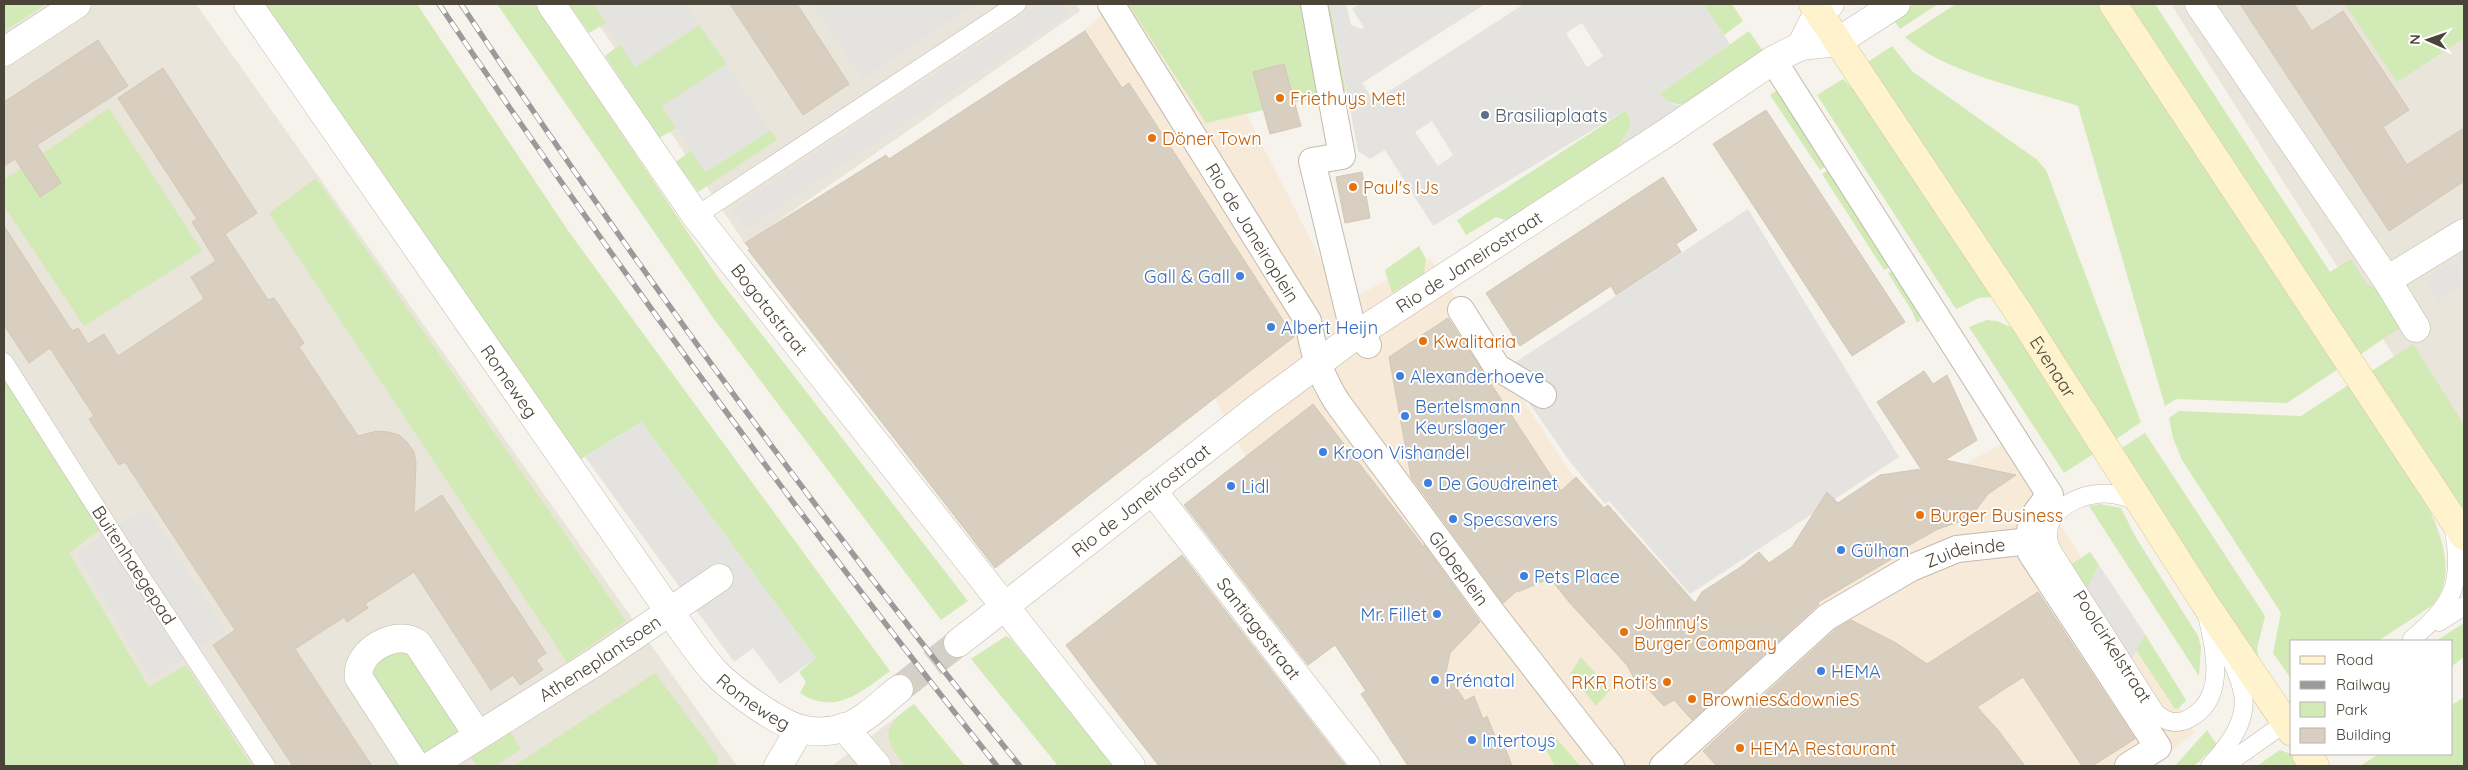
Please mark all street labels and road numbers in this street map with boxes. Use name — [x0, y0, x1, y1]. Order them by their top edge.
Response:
street label: Rio de Janeiroplein — [1201, 158, 1305, 307]
street label: Rio de Janeirostraat — [1391, 205, 1546, 318]
street label: Bogotastraat — [727, 259, 813, 360]
street label: Evenaar — [2025, 331, 2082, 402]
street label: Romeweg — [476, 340, 543, 422]
street label: Rio de Janeirostraat — [1067, 438, 1215, 561]
street label: Buitenhaegepad — [87, 501, 181, 629]
street label: Globeplein — [1424, 526, 1494, 610]
street label: Zuideinde — [1922, 532, 2006, 572]
street label: Santiagostraat — [1212, 572, 1306, 684]
street label: Poolcirkelstraat — [2069, 585, 2157, 707]
street label: Atheneplantsoen — [534, 610, 665, 706]
street label: Romeweg — [712, 668, 794, 735]

